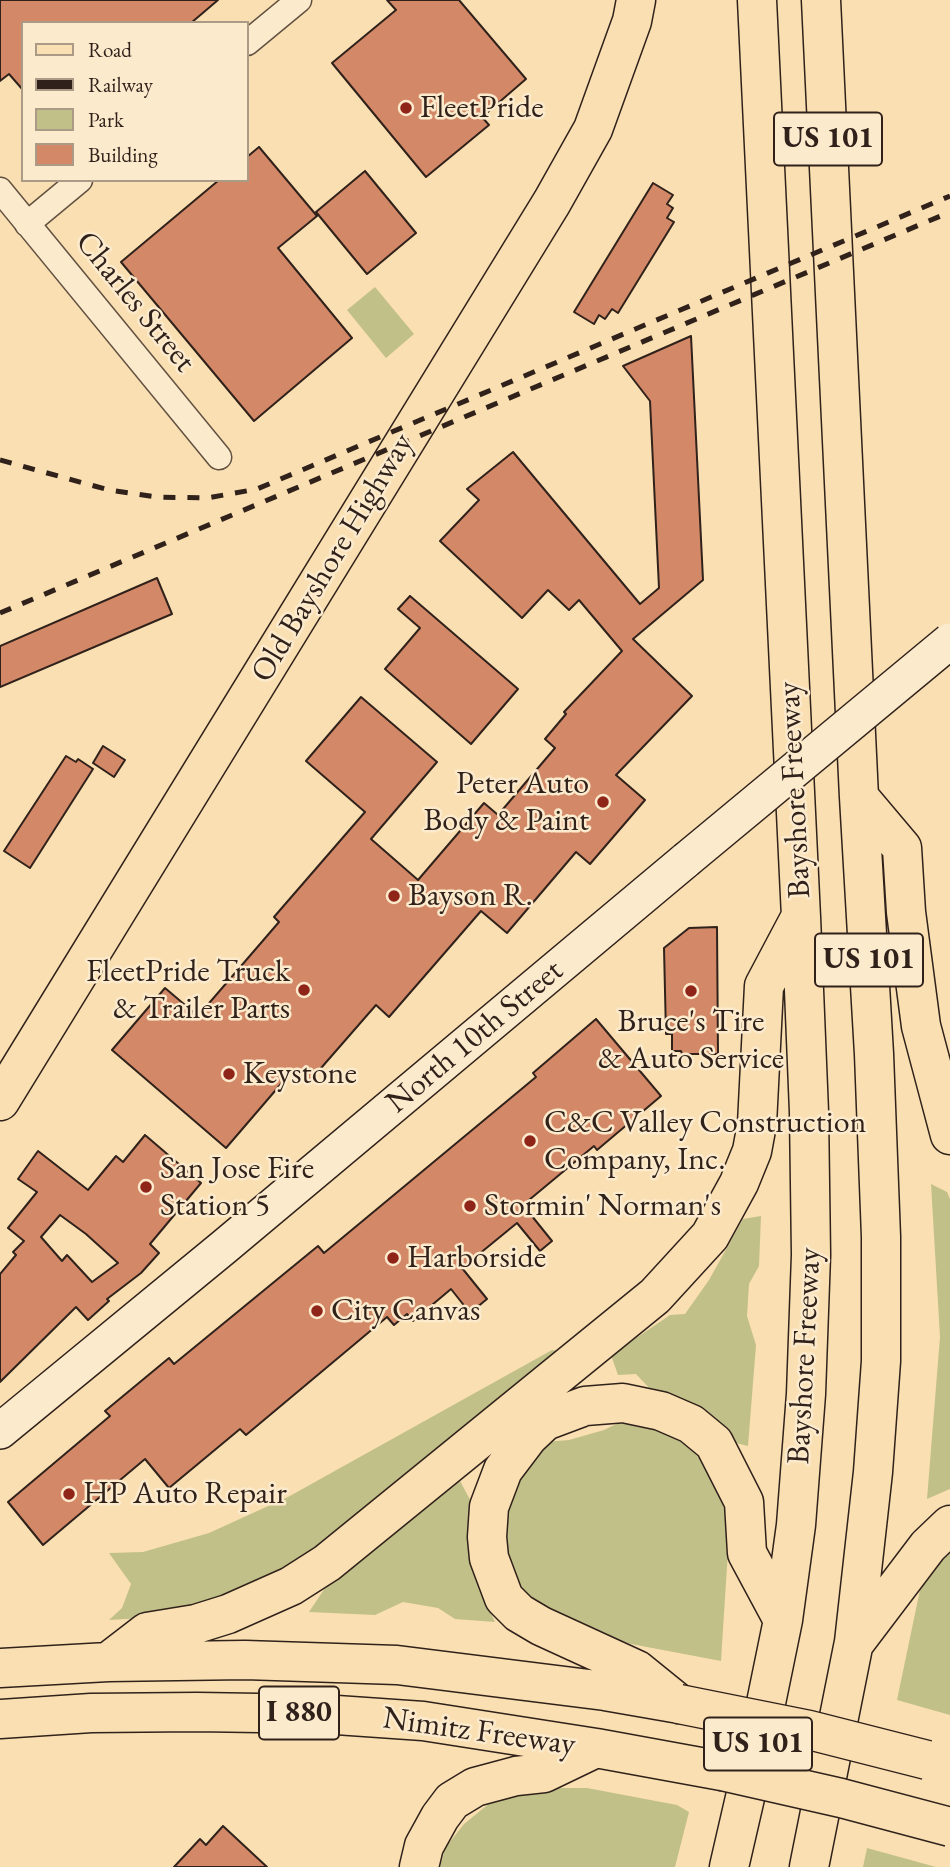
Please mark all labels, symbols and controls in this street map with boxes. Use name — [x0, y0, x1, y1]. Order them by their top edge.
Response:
legend — [21, 21, 248, 182]
text: Road — [88, 36, 132, 63]
text: Railway — [88, 71, 153, 98]
place label: FleetPride — [420, 89, 544, 127]
marker: FleetPride — [398, 100, 414, 116]
text: Park — [88, 106, 124, 133]
road number: US 101 — [774, 113, 882, 166]
text: Building — [88, 141, 158, 168]
street label: Charles Street — [67, 224, 203, 380]
street label: Old Bayshore Highway — [244, 427, 422, 689]
street label: Bayshore Freeway — [770, 681, 820, 899]
place label: Peter Auto Body & Paint — [424, 765, 589, 840]
marker: Peter Auto Body & Paint — [595, 794, 611, 810]
place label: Bayson R. — [408, 877, 533, 915]
marker: Bayson R. — [386, 888, 402, 904]
road number: US 101 — [815, 934, 923, 986]
street label: North 10th Street — [379, 952, 571, 1122]
place label: FleetPride Truck & Trailer Parts — [86, 953, 290, 1028]
marker: FleetPride Truck & Trailer Parts — [296, 982, 312, 998]
marker: Bruce's Tire & Auto Service — [683, 983, 699, 999]
place label: Bruce's Tire & Auto Service — [598, 1003, 784, 1078]
place label: Keystone — [243, 1055, 357, 1093]
marker: Keystone — [221, 1066, 237, 1082]
place label: C&C Valley Construction Company, Inc. — [544, 1104, 866, 1179]
marker: C&C Valley Construction Company, Inc. — [522, 1133, 538, 1149]
place label: San Jose Fire Station 5 — [160, 1150, 314, 1225]
marker: San Jose Fire Station 5 — [138, 1179, 154, 1195]
place label: Stormin' Norman's — [484, 1187, 721, 1225]
marker: Stormin' Norman's — [462, 1198, 478, 1214]
place label: Harborside — [407, 1239, 546, 1277]
street label: Bayshore Freeway — [780, 1247, 830, 1465]
marker: Harborside — [385, 1250, 401, 1266]
place label: City Canvas — [331, 1292, 480, 1330]
marker: City Canvas — [309, 1303, 325, 1319]
place label: HP Auto Repair — [83, 1475, 287, 1513]
marker: HP Auto Repair — [61, 1486, 77, 1502]
road number: I 880 — [259, 1686, 339, 1740]
street label: Nimitz Freeway — [380, 1699, 578, 1765]
road number: US 101 — [704, 1718, 812, 1770]

